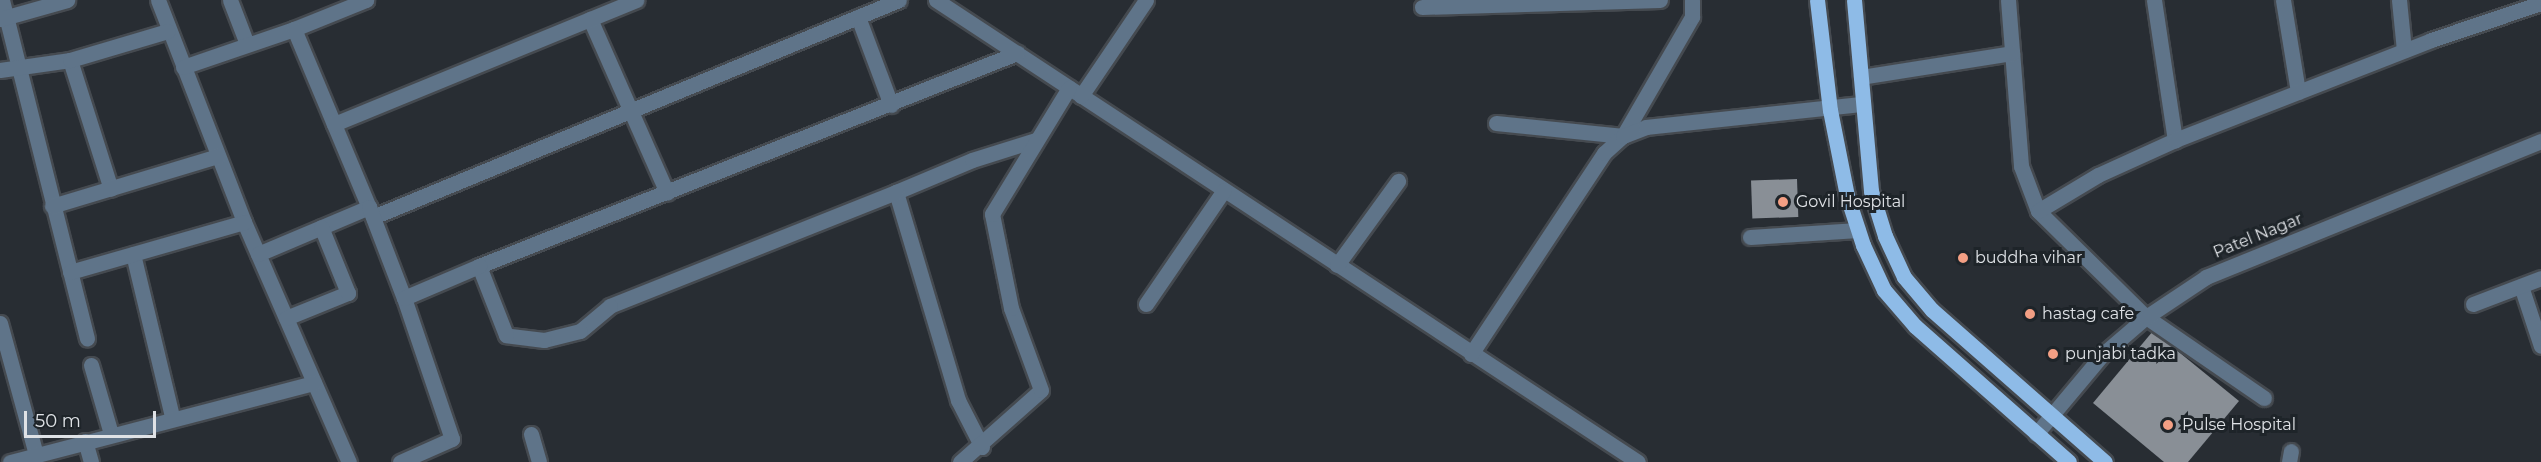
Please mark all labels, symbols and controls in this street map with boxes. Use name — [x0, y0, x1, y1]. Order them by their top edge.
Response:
place label: Govil Hospital — [1796, 192, 1905, 212]
marker: Govil Hospital — [1774, 193, 1792, 211]
street label: Patel Nagar — [2211, 209, 2305, 263]
place label: buddha vihar — [1975, 248, 2082, 268]
marker: buddha vihar — [1956, 251, 1970, 265]
place label: hastag cafe — [2042, 304, 2134, 324]
marker: hastag cafe — [2023, 307, 2037, 321]
place label: punjabi tadka — [2065, 344, 2176, 364]
marker: punjabi tadka — [2046, 347, 2060, 361]
scale bar — [27, 399, 159, 437]
text: 50 m — [35, 410, 81, 432]
place label: Pulse Hospital — [2182, 415, 2296, 435]
marker: Pulse Hospital — [2159, 416, 2177, 434]

